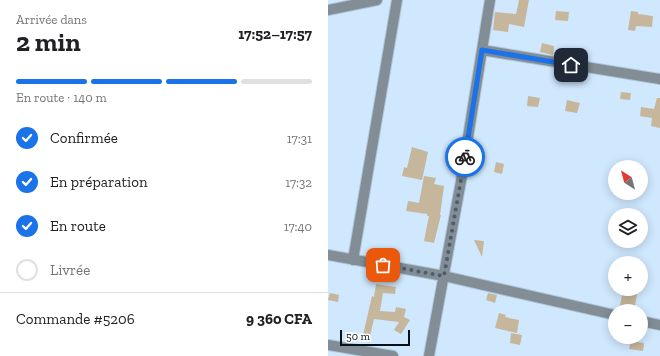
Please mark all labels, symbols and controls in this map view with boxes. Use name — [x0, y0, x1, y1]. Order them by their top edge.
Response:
text: Arrivée dans — [16, 12, 87, 27]
text: 17:52–17:57 — [238, 25, 312, 43]
text: 2 min — [16, 26, 81, 58]
pin — [554, 48, 588, 82]
icon: home — [560, 54, 582, 76]
text: En route · 140 m — [16, 90, 107, 105]
icon: check — [16, 127, 38, 149]
text: Confirmée — [50, 129, 118, 147]
text: 17:31 — [287, 131, 312, 146]
courier — [445, 137, 485, 177]
icon: bike — [454, 146, 476, 168]
north arrow — [608, 160, 648, 200]
map controls — [608, 160, 648, 344]
icon: check — [16, 171, 38, 193]
text: En préparation — [50, 173, 148, 191]
text: 17:32 — [285, 175, 312, 190]
button: layers — [608, 208, 648, 248]
icon: check — [16, 215, 38, 237]
text: En route — [50, 217, 106, 235]
text: 17:40 — [284, 219, 312, 234]
pin — [366, 248, 400, 282]
icon: bag — [372, 254, 394, 276]
button: + — [608, 256, 648, 296]
text: Livrée — [50, 261, 90, 279]
button: − — [608, 304, 648, 344]
text: Commande #5206 — [16, 310, 135, 328]
text: 9 360 CFA — [246, 310, 312, 328]
scale bar — [340, 328, 410, 347]
text: 50 m — [346, 330, 370, 343]

